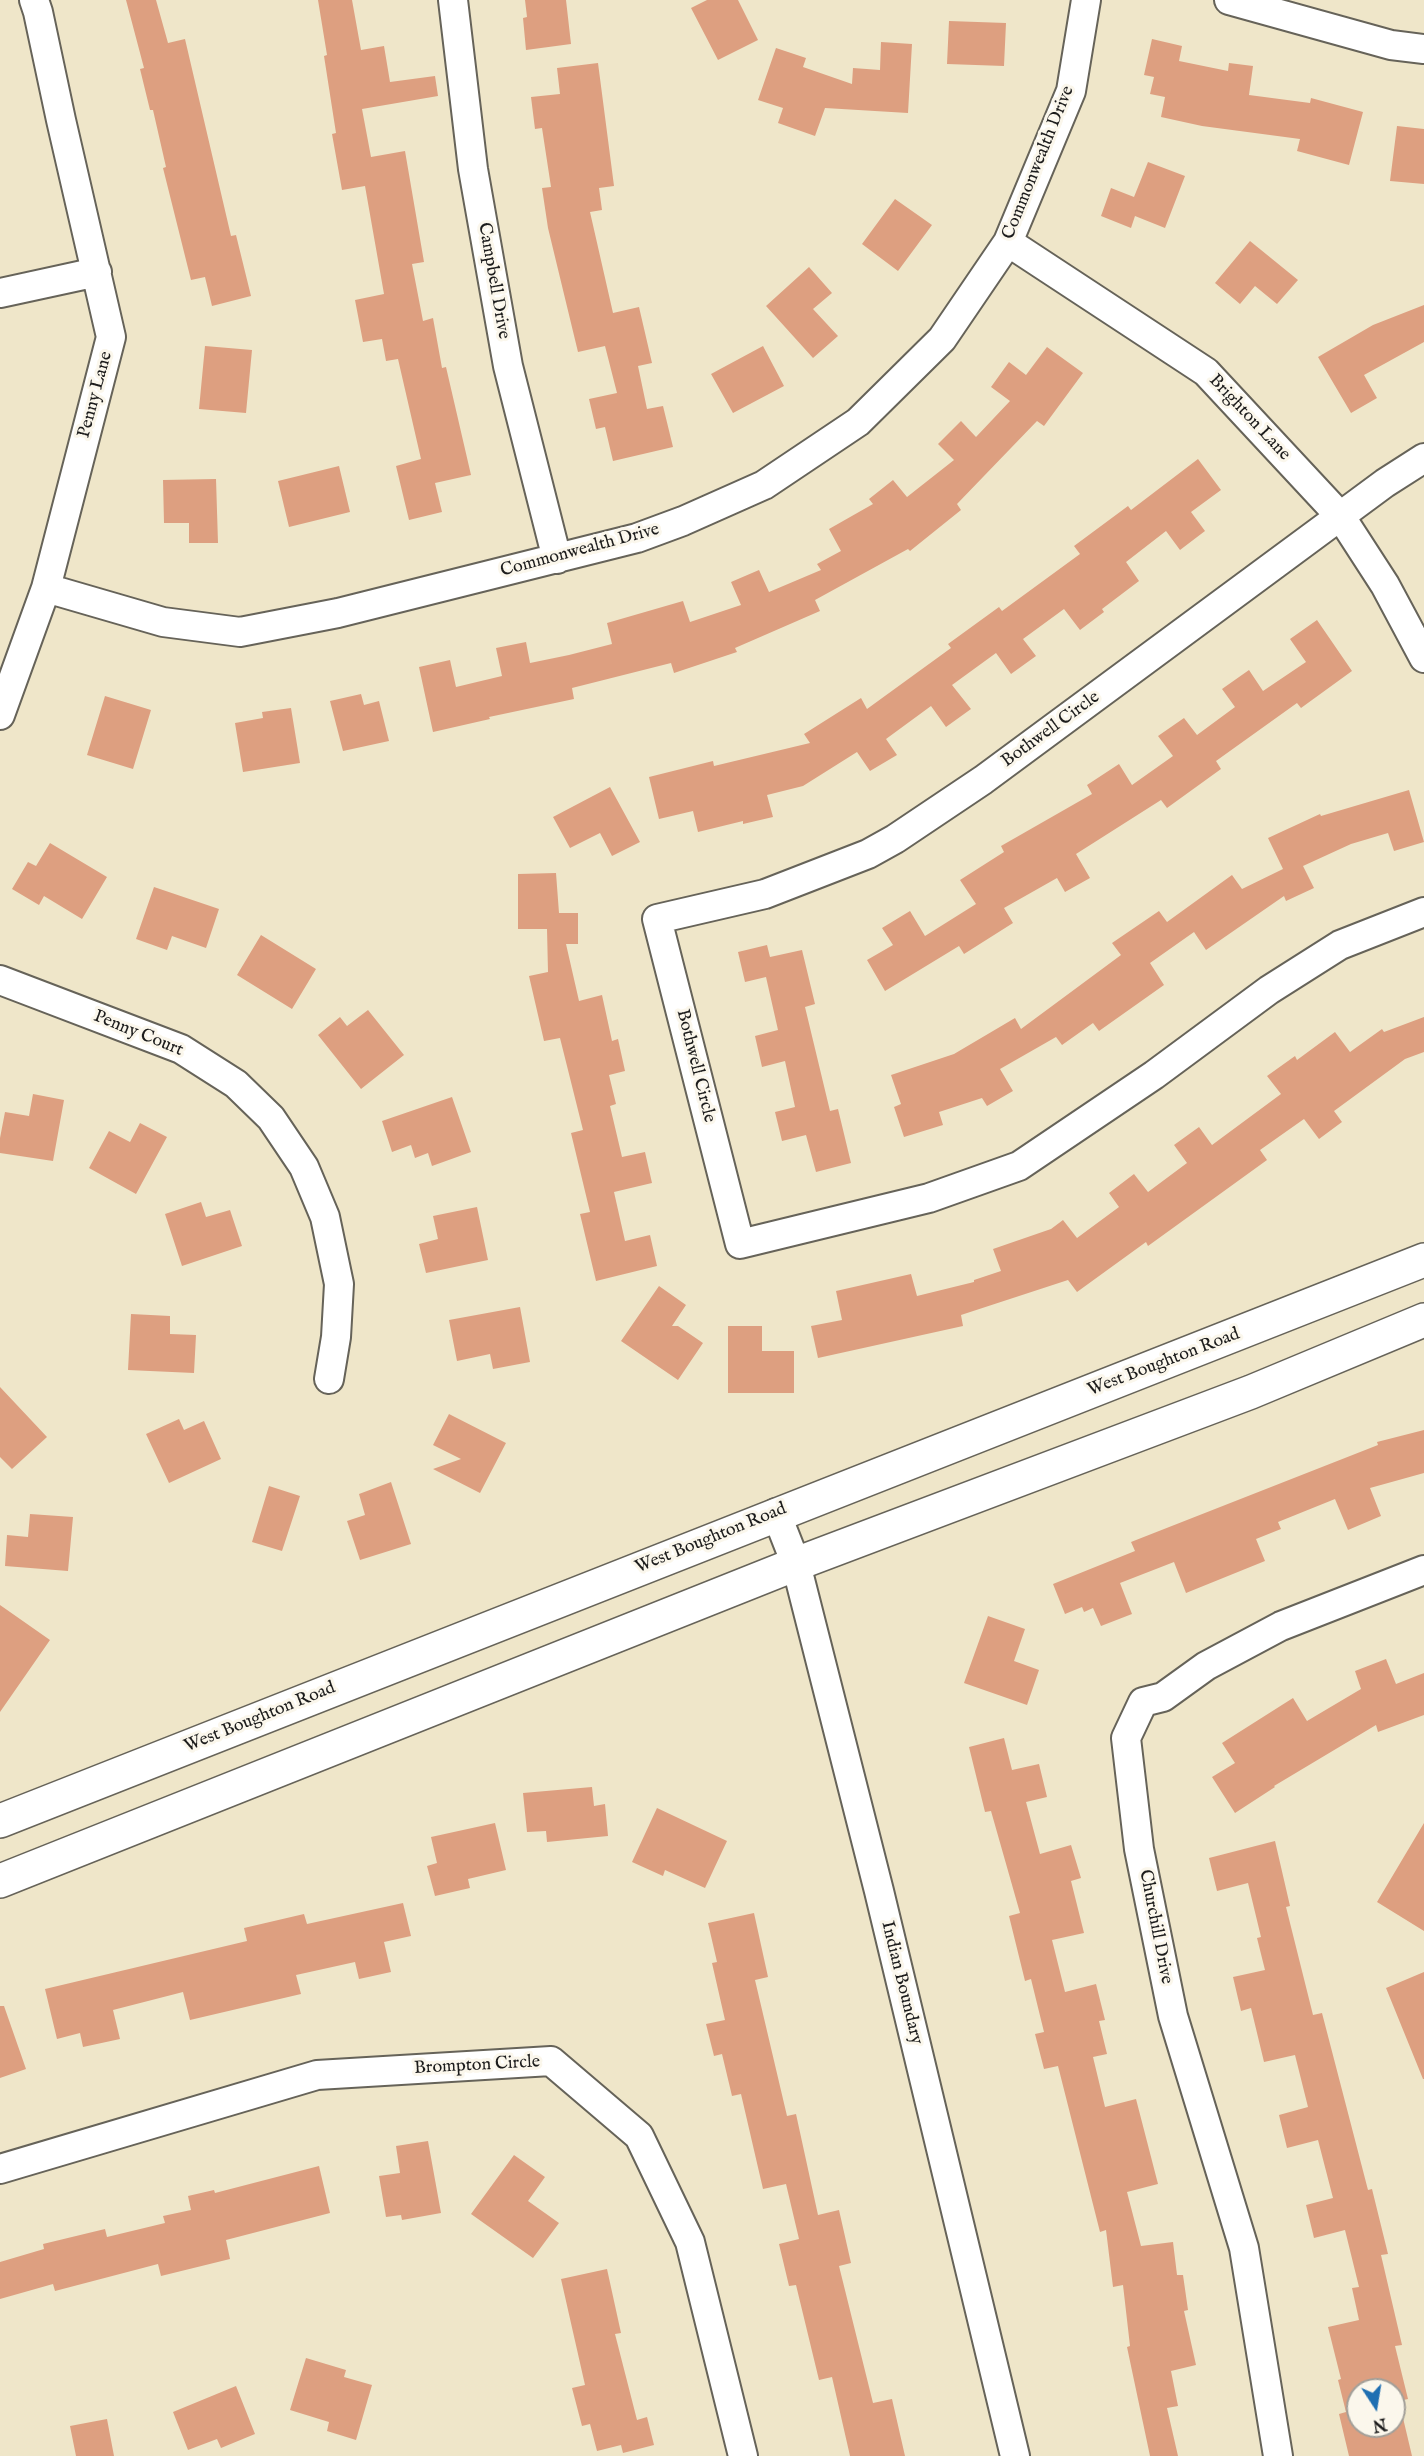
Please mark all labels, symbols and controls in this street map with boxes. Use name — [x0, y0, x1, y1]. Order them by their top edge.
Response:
street label: Commonwealth Drive — [998, 83, 1080, 243]
street label: Campbell Drive — [472, 221, 514, 341]
street label: Penny Lane — [74, 349, 118, 441]
street label: Brighton Lane — [1203, 370, 1295, 466]
street label: Commonwealth Drive — [498, 519, 662, 583]
street label: Bothwell Circle — [998, 687, 1104, 773]
street label: Penny Court — [90, 1006, 186, 1062]
street label: Bothwell Circle — [670, 1007, 720, 1125]
street label: West Boughton Road — [1085, 1324, 1243, 1402]
street label: West Boughton Road — [632, 1499, 790, 1579]
street label: West Boughton Road — [181, 1678, 339, 1758]
street label: Churchill Drive — [1133, 1868, 1177, 1986]
street label: Indian Boundary — [875, 1919, 927, 2047]
street label: Brompton Circle — [413, 2052, 541, 2080]
north arrow — [1346, 2378, 1406, 2438]
text: N — [1370, 2412, 1388, 2435]

